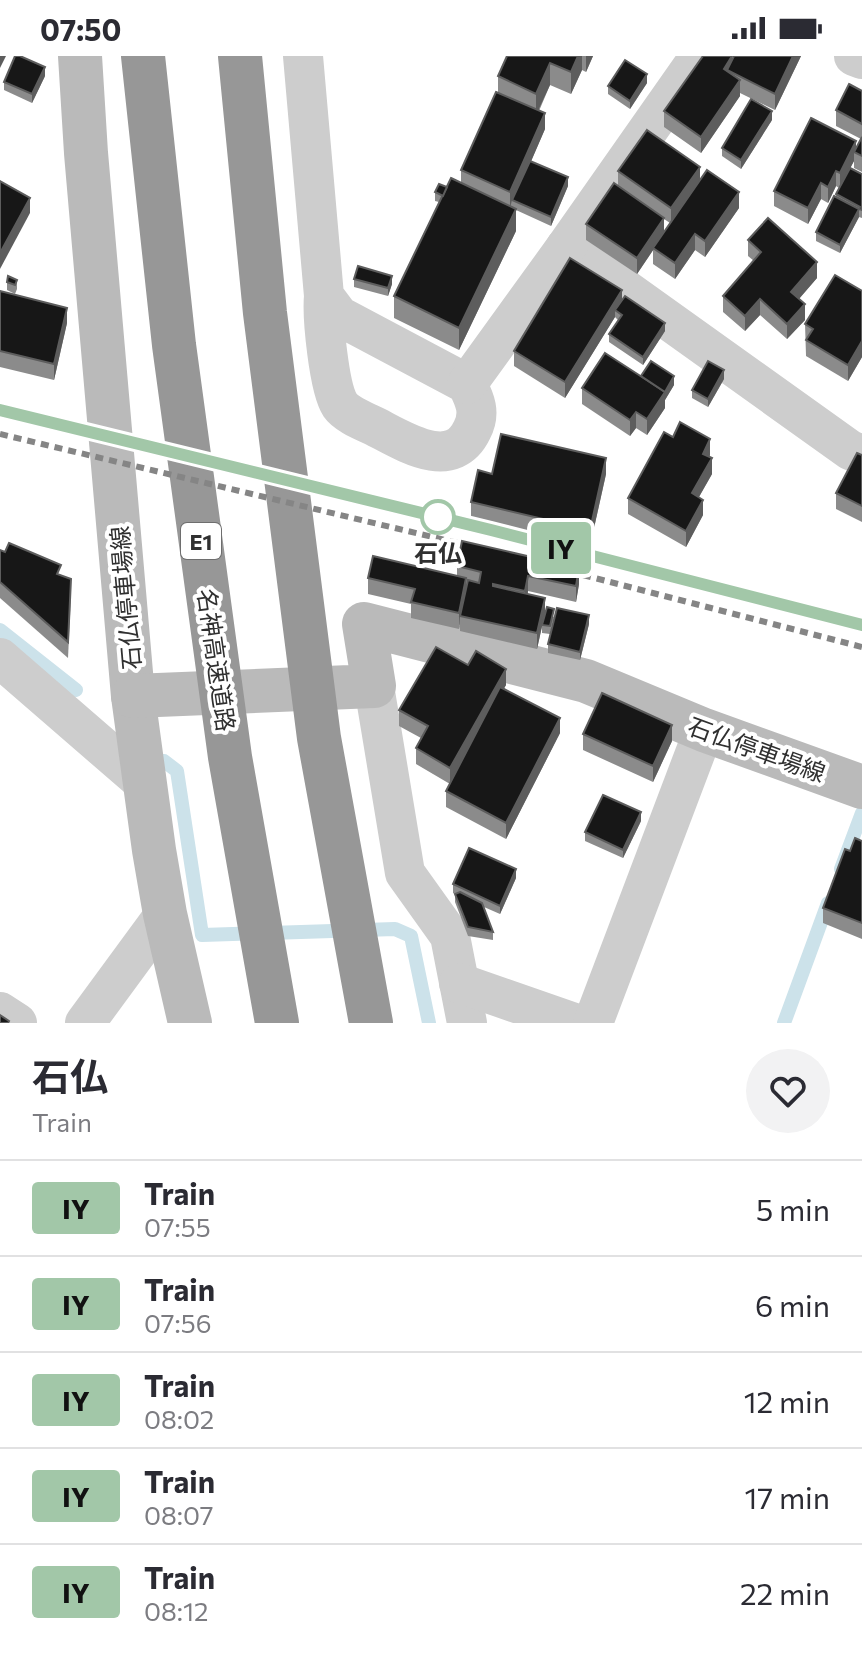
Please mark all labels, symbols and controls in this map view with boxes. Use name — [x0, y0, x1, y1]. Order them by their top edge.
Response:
text: 07:50 — [40, 10, 122, 47]
marker: 石仏 — [421, 500, 455, 534]
line badge: IY — [525, 522, 597, 574]
road number: E1 — [181, 523, 221, 559]
street label: 石仏停車場線 — [104, 525, 146, 671]
text: IY — [547, 531, 575, 565]
place label: 石仏 — [414, 538, 462, 567]
street label: 名神高速道路 — [193, 587, 241, 733]
street label: 石仏停車場線 — [684, 711, 830, 787]
button: heart — [746, 1049, 830, 1133]
text: 石仏 — [32, 1052, 108, 1099]
text: Train — [32, 1106, 92, 1137]
text: Train — [144, 1174, 215, 1211]
text: 5 min — [756, 1190, 830, 1227]
text: IY — [62, 1191, 90, 1225]
text: 07:55 — [144, 1211, 211, 1242]
text: Train — [144, 1270, 215, 1307]
text: 6 min — [755, 1286, 830, 1323]
text: IY — [62, 1287, 90, 1321]
text: 07:56 — [144, 1307, 211, 1338]
text: Train — [144, 1366, 215, 1403]
text: 12 min — [744, 1382, 830, 1419]
text: IY — [62, 1383, 90, 1417]
text: 08:02 — [144, 1403, 214, 1434]
text: Train — [144, 1462, 215, 1499]
text: 17 min — [745, 1478, 830, 1515]
text: IY — [62, 1479, 90, 1513]
text: 08:07 — [144, 1499, 213, 1530]
text: Train — [144, 1558, 215, 1595]
text: 22 min — [740, 1574, 830, 1611]
text: IY — [62, 1575, 90, 1609]
text: 08:12 — [144, 1595, 208, 1626]

